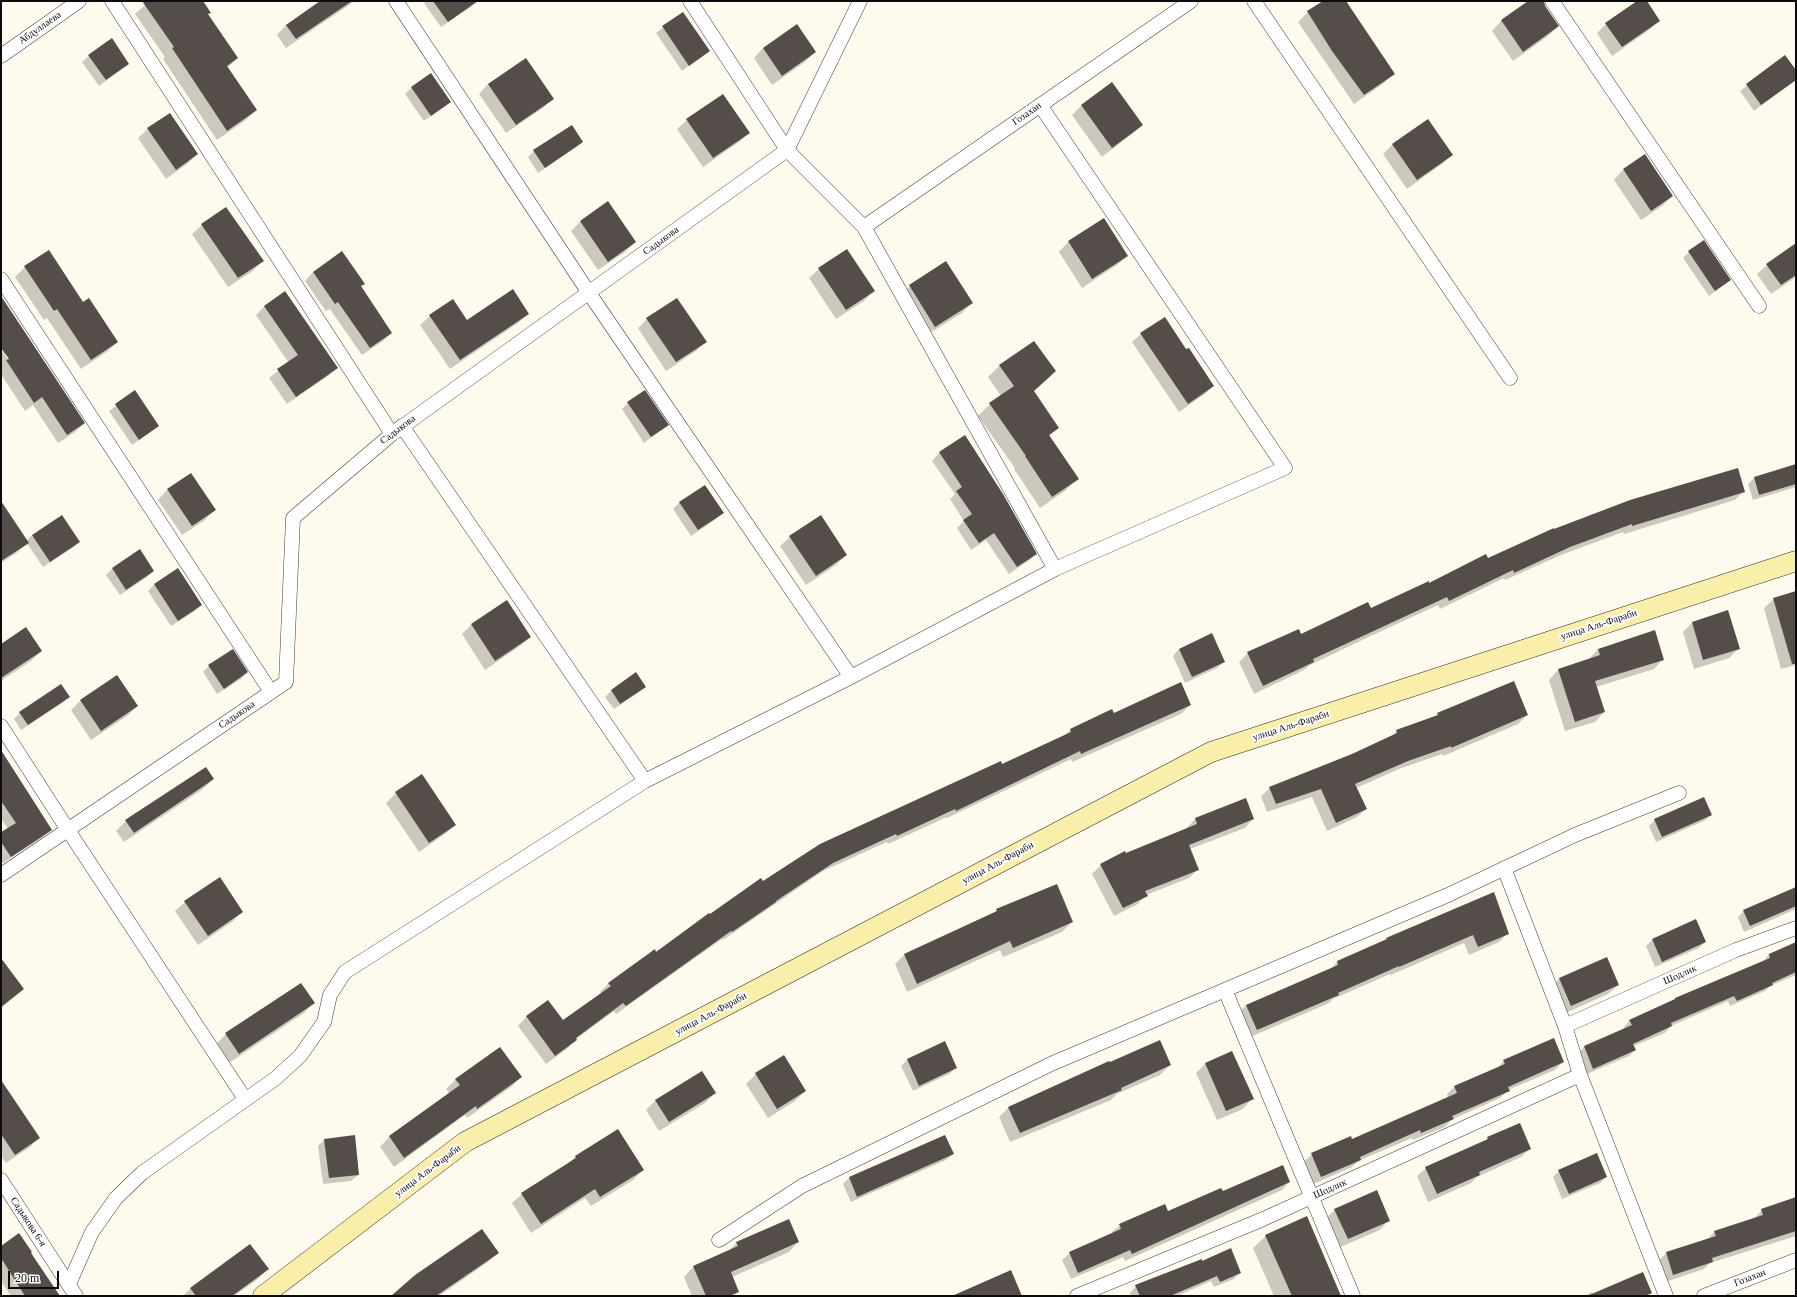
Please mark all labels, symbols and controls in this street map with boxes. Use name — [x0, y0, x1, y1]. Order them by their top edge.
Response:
street label: Абдуллаева — [16, 9, 64, 47]
street label: Гозахан — [1010, 100, 1044, 128]
street label: Садыкова — [641, 224, 681, 258]
street label: Садыкова — [378, 413, 418, 447]
street label: улица Аль-Фараби — [1559, 607, 1639, 643]
street label: Садыкова — [217, 698, 257, 732]
street label: улица Аль-Фараби — [1251, 708, 1331, 744]
street label: улица Аль-Фараби — [960, 839, 1036, 887]
street label: Шодлик — [1662, 962, 1698, 988]
street label: улица Аль-Фараби — [673, 990, 749, 1038]
street label: улица Аль-Фараби — [393, 1142, 463, 1200]
street label: Шодлик — [1312, 1176, 1348, 1202]
street label: Садыкова 6-я — [8, 1195, 48, 1249]
scale bar — [10, 1263, 61, 1289]
street label: Гозахан — [1732, 1266, 1768, 1290]
text: 20 m — [15, 1271, 39, 1285]

